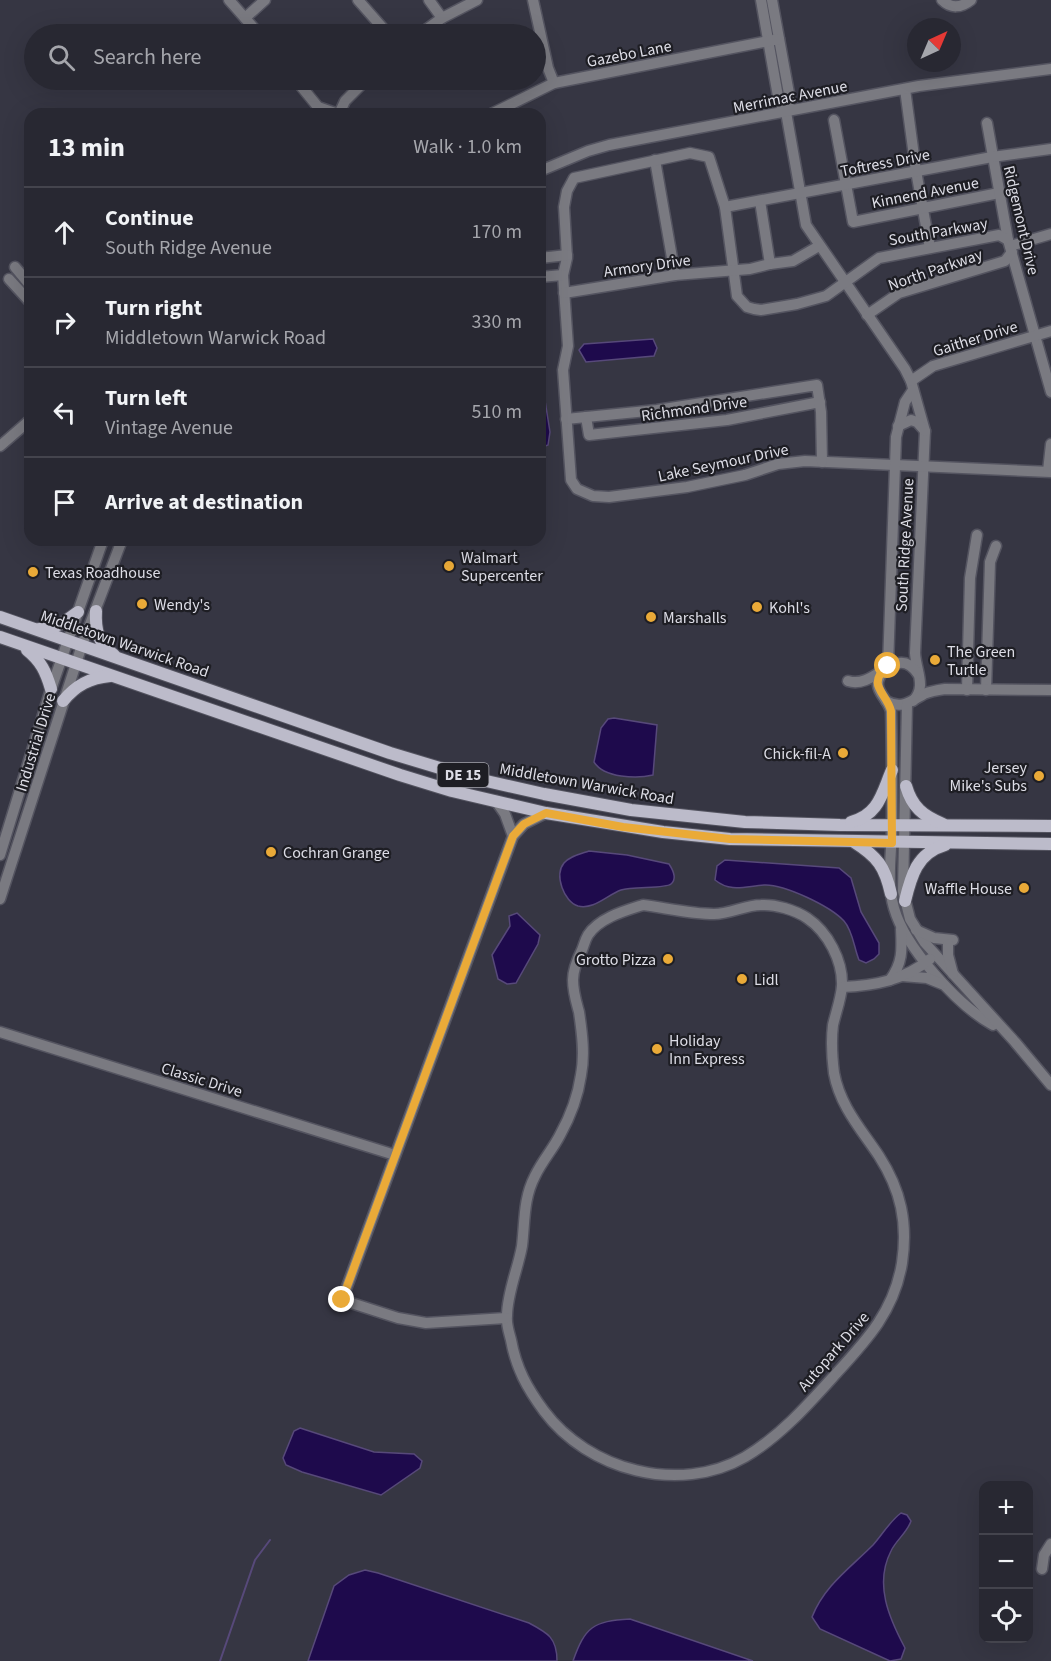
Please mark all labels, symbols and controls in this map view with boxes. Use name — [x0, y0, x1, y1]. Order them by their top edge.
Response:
north arrow — [907, 18, 961, 72]
search box — [24, 24, 546, 90]
street label: Gazebo Lane — [585, 35, 673, 73]
icon: search — [45, 41, 78, 74]
text: Search here — [93, 41, 201, 73]
street label: Merrimac Avenue — [731, 75, 849, 119]
text: 13 min — [48, 129, 125, 166]
text: Walk · 1.0 km — [413, 133, 522, 161]
street label: Toftress Drive — [839, 144, 932, 182]
street label: Ridgemont Drive — [998, 163, 1044, 277]
street label: Kinnend Avenue — [870, 172, 981, 214]
text: Continue — [105, 202, 194, 234]
street label: South Parkway — [887, 212, 990, 252]
icon: ahead — [48, 216, 81, 249]
text: 170 m — [472, 218, 522, 246]
text: South Ridge Avenue — [105, 234, 272, 262]
street label: North Parkway — [885, 243, 986, 296]
street label: Armory Drive — [602, 249, 692, 283]
text: Turn right — [105, 292, 202, 324]
icon: right — [48, 306, 81, 339]
text: 330 m — [472, 308, 522, 336]
street label: Gaither Drive — [930, 316, 1020, 362]
text: Middletown Warwick Road — [105, 324, 326, 352]
text: Turn left — [105, 382, 187, 414]
street label: Richmond Drive — [640, 391, 748, 427]
icon: left — [48, 396, 81, 429]
text: 510 m — [472, 398, 522, 426]
text: Vintage Avenue — [105, 414, 233, 442]
street label: Lake Seymour Drive — [656, 438, 790, 488]
street label: South Ridge Avenue — [891, 478, 919, 612]
icon: arrive — [48, 486, 81, 519]
text: Arrive at destination — [105, 486, 303, 518]
place label: Walmart Supercenter — [461, 547, 543, 587]
marker: Walmart Supercenter — [442, 559, 456, 573]
place label: Texas Roadhouse — [45, 562, 160, 584]
marker: Texas Roadhouse — [26, 565, 40, 579]
place label: Wendy's — [154, 594, 210, 616]
marker: Wendy's — [135, 597, 149, 611]
place label: Kohl's — [769, 597, 810, 619]
marker: Kohl's — [750, 600, 764, 614]
street label: Middletown Warwick Road — [37, 605, 212, 683]
place label: Marshalls — [663, 607, 727, 629]
marker: Marshalls — [644, 610, 658, 624]
place label: The Green Turtle — [947, 641, 1015, 681]
route start — [874, 652, 900, 678]
marker: The Green Turtle — [928, 653, 942, 667]
street label: Industrial Drive — [11, 690, 61, 794]
place label: Chick-fil-A — [763, 743, 831, 765]
marker: Chick-fil-A — [836, 746, 850, 760]
place label: Jersey Mike's Subs — [950, 757, 1028, 797]
street label: Middletown Warwick Road — [498, 758, 676, 810]
road number: DE 15 — [438, 763, 488, 787]
marker: Jersey Mike's Subs — [1032, 769, 1046, 783]
place label: Cochran Grange — [283, 842, 390, 864]
marker: Cochran Grange — [264, 845, 278, 859]
place label: Waffle House — [925, 878, 1012, 900]
marker: Waffle House — [1017, 881, 1031, 895]
place label: Grotto Pizza — [576, 949, 656, 971]
marker: Grotto Pizza — [661, 952, 675, 966]
place label: Lidl — [754, 969, 779, 991]
marker: Lidl — [735, 972, 749, 986]
place label: Holiday Inn Express — [669, 1030, 745, 1070]
marker: Holiday Inn Express — [650, 1042, 664, 1056]
street label: Classic Drive — [158, 1057, 245, 1103]
route end — [328, 1286, 354, 1312]
street label: Autopark Drive — [793, 1307, 875, 1396]
map controls — [979, 1481, 1033, 1643]
button: + — [979, 1481, 1033, 1535]
button: − — [979, 1535, 1033, 1589]
button: locate — [979, 1589, 1033, 1643]

